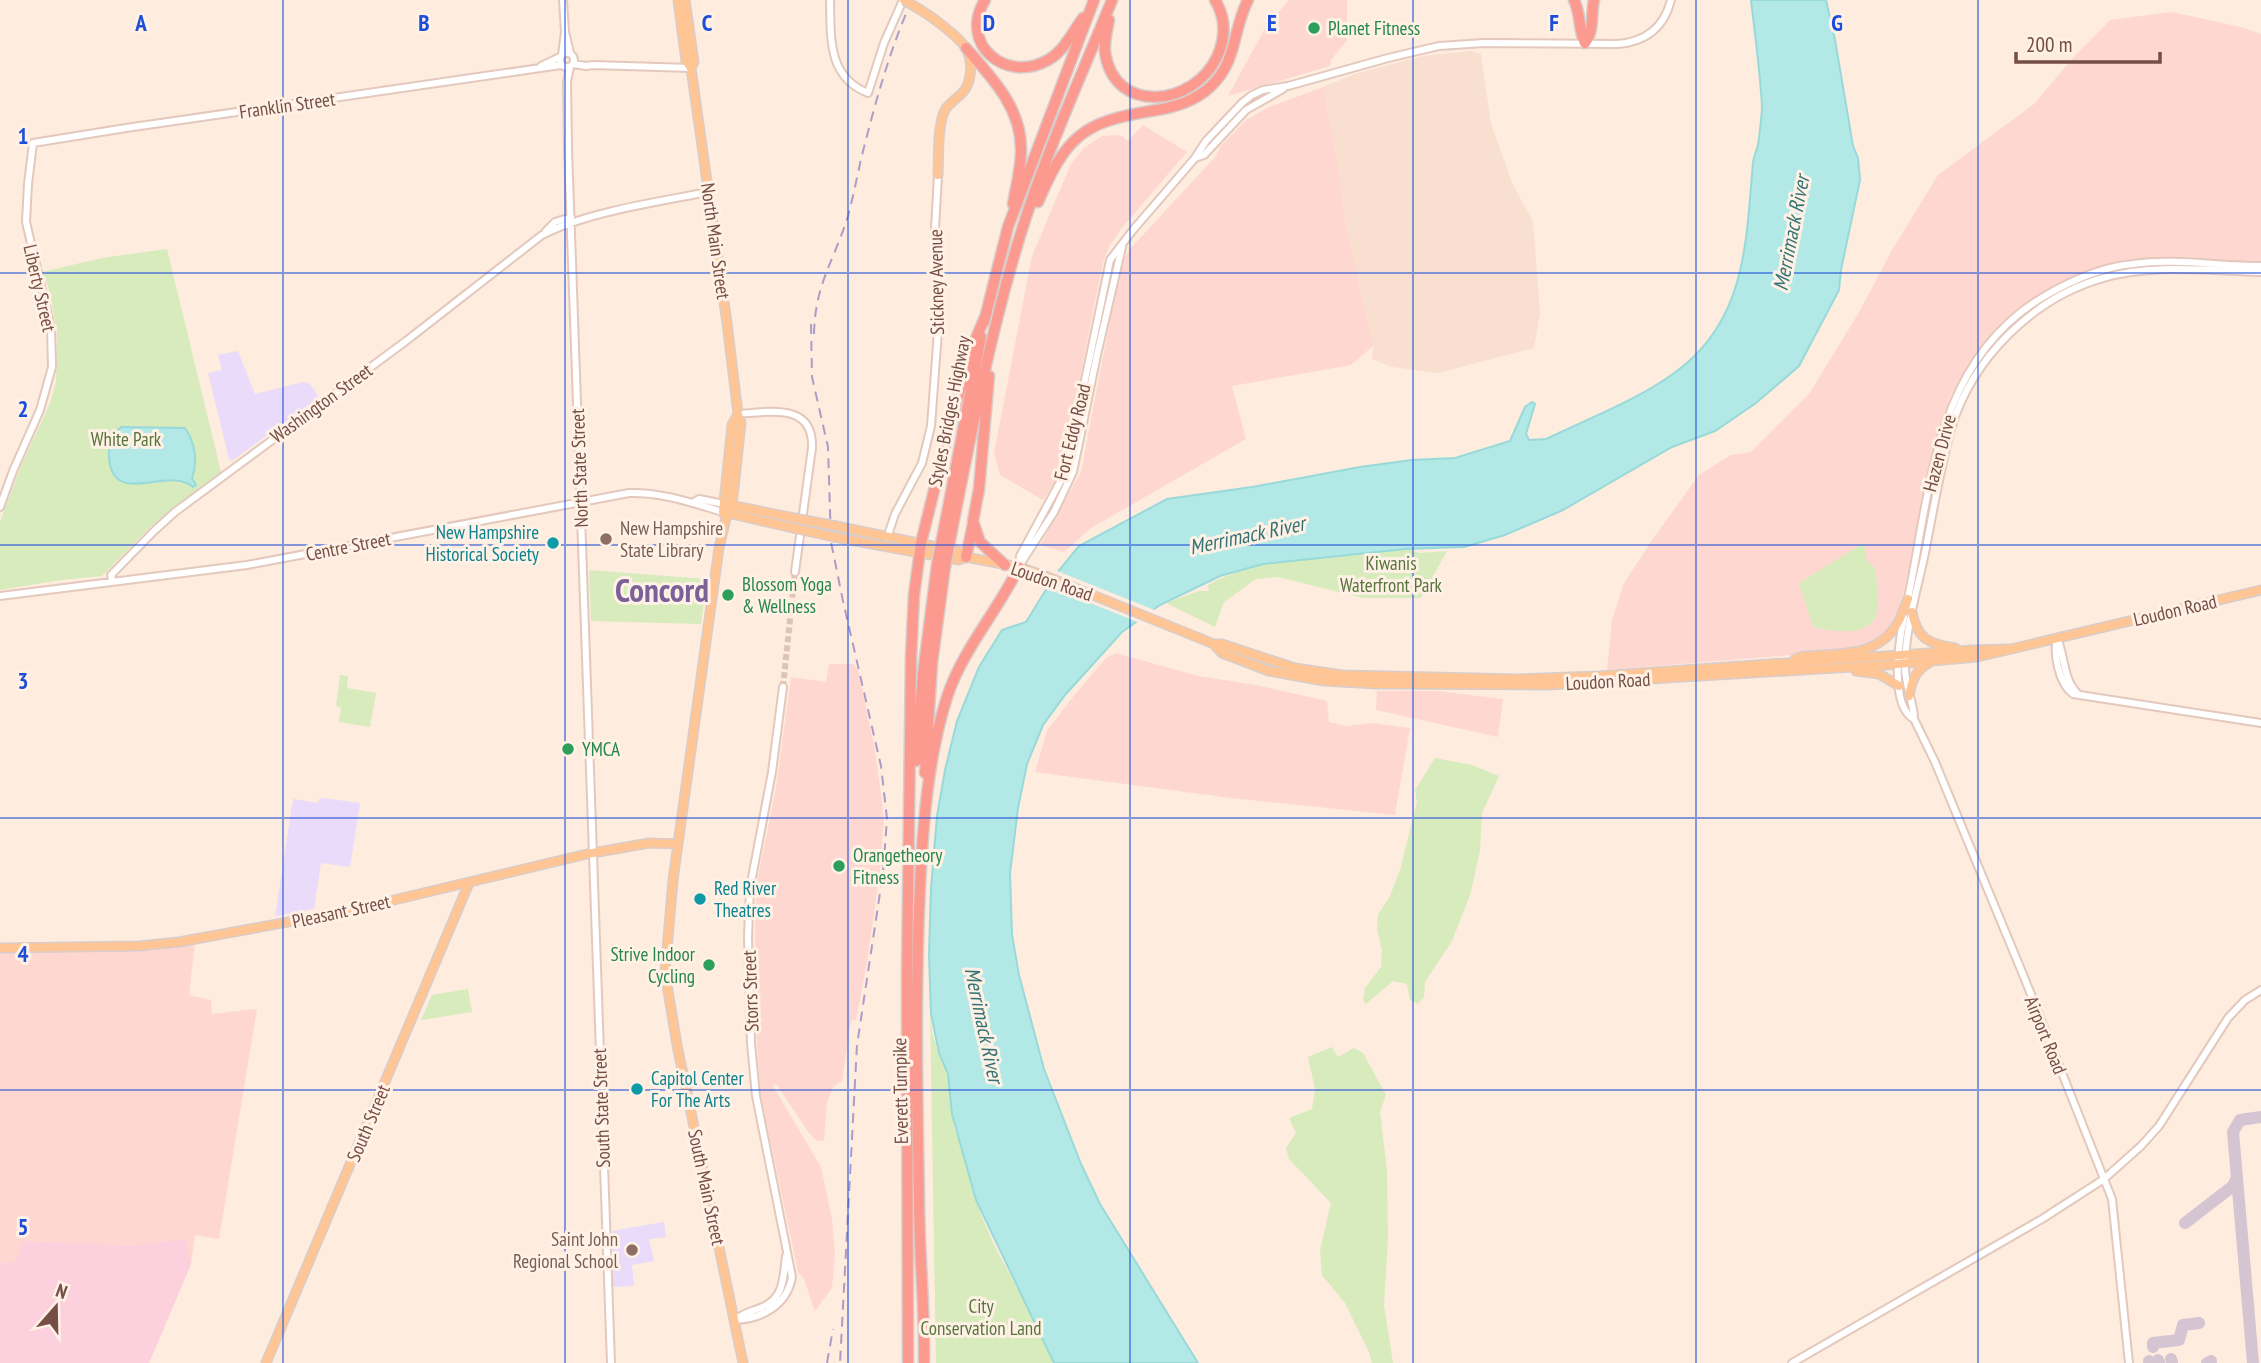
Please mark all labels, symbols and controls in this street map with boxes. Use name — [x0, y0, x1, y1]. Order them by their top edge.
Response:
text: A — [134, 8, 147, 37]
text: B — [418, 8, 430, 37]
text: C — [702, 8, 713, 37]
text: D — [983, 8, 995, 37]
text: E — [1267, 8, 1277, 37]
text: F — [1549, 8, 1559, 37]
text: G — [1831, 8, 1843, 37]
place label: Planet Fitness — [1328, 16, 1420, 40]
marker: Planet Fitness — [1306, 20, 1322, 36]
scale bar — [2016, 21, 2160, 65]
text: 200 m — [2026, 31, 2072, 58]
street label: Franklin Street — [237, 86, 337, 124]
text: 1 — [18, 121, 29, 150]
water label: Merrimack River — [1767, 170, 1816, 293]
street label: North Main Street — [696, 181, 736, 301]
street label: Stickney Avenue — [923, 229, 949, 335]
street label: Liberty Street — [18, 242, 62, 335]
street label: Styles Bridges Highway — [923, 333, 976, 488]
street label: Washington Street — [265, 358, 377, 448]
street label: Fort Eddy Road — [1048, 381, 1096, 483]
text: 2 — [18, 394, 29, 423]
street label: North State Street — [565, 407, 593, 528]
street label: Hazen Drive — [1917, 412, 1961, 494]
park label: White Park — [91, 427, 162, 451]
water label: Merrimack River — [1187, 509, 1310, 560]
place label: New Hampshire State Library — [620, 516, 723, 562]
place label: New Hampshire Historical Society — [426, 520, 540, 566]
street label: Centre Street — [304, 526, 393, 566]
marker: New Hampshire State Library — [598, 531, 614, 547]
marker: New Hampshire Historical Society — [545, 535, 561, 551]
park label: Kiwanis Waterfront Park — [1340, 551, 1443, 597]
street label: Loudon Road — [1008, 556, 1096, 606]
district label: Concord — [615, 568, 709, 611]
place label: Blossom Yoga & Wellness — [742, 572, 832, 618]
marker: Blossom Yoga & Wellness — [720, 587, 736, 603]
street label: Loudon Road — [2131, 589, 2219, 631]
text: 3 — [18, 666, 29, 695]
street label: Loudon Road — [1565, 667, 1651, 695]
place label: YMCA — [582, 737, 620, 761]
marker: YMCA — [560, 741, 576, 757]
place label: Orangetheory Fitness — [853, 843, 943, 889]
marker: Orangetheory Fitness — [831, 858, 847, 874]
place label: Red River Theatres — [714, 876, 777, 922]
street label: Pleasant Street — [290, 889, 393, 933]
marker: Red River Theatres — [692, 891, 708, 907]
text: 4 — [18, 939, 29, 968]
place label: Strive Indoor Cycling — [610, 942, 696, 988]
street label: Storrs Street — [737, 949, 763, 1032]
marker: Strive Indoor Cycling — [701, 957, 717, 973]
water label: Merrimack River — [959, 965, 1010, 1088]
street label: Airport Road — [2019, 992, 2073, 1078]
street label: Everett Turnpike — [887, 1037, 913, 1144]
street label: South State Street — [587, 1047, 615, 1168]
place label: Capitol Center For The Arts — [651, 1066, 744, 1112]
street label: South Street — [341, 1080, 395, 1165]
marker: Capitol Center For The Arts — [629, 1081, 645, 1097]
street label: South Main Street — [683, 1127, 731, 1248]
text: 5 — [18, 1212, 29, 1241]
place label: Saint John Regional School — [513, 1227, 619, 1273]
marker: Saint John Regional School — [624, 1242, 640, 1258]
north arrow — [21, 1272, 91, 1342]
text: N — [53, 1278, 71, 1304]
park label: City Conservation Land — [921, 1294, 1041, 1340]

